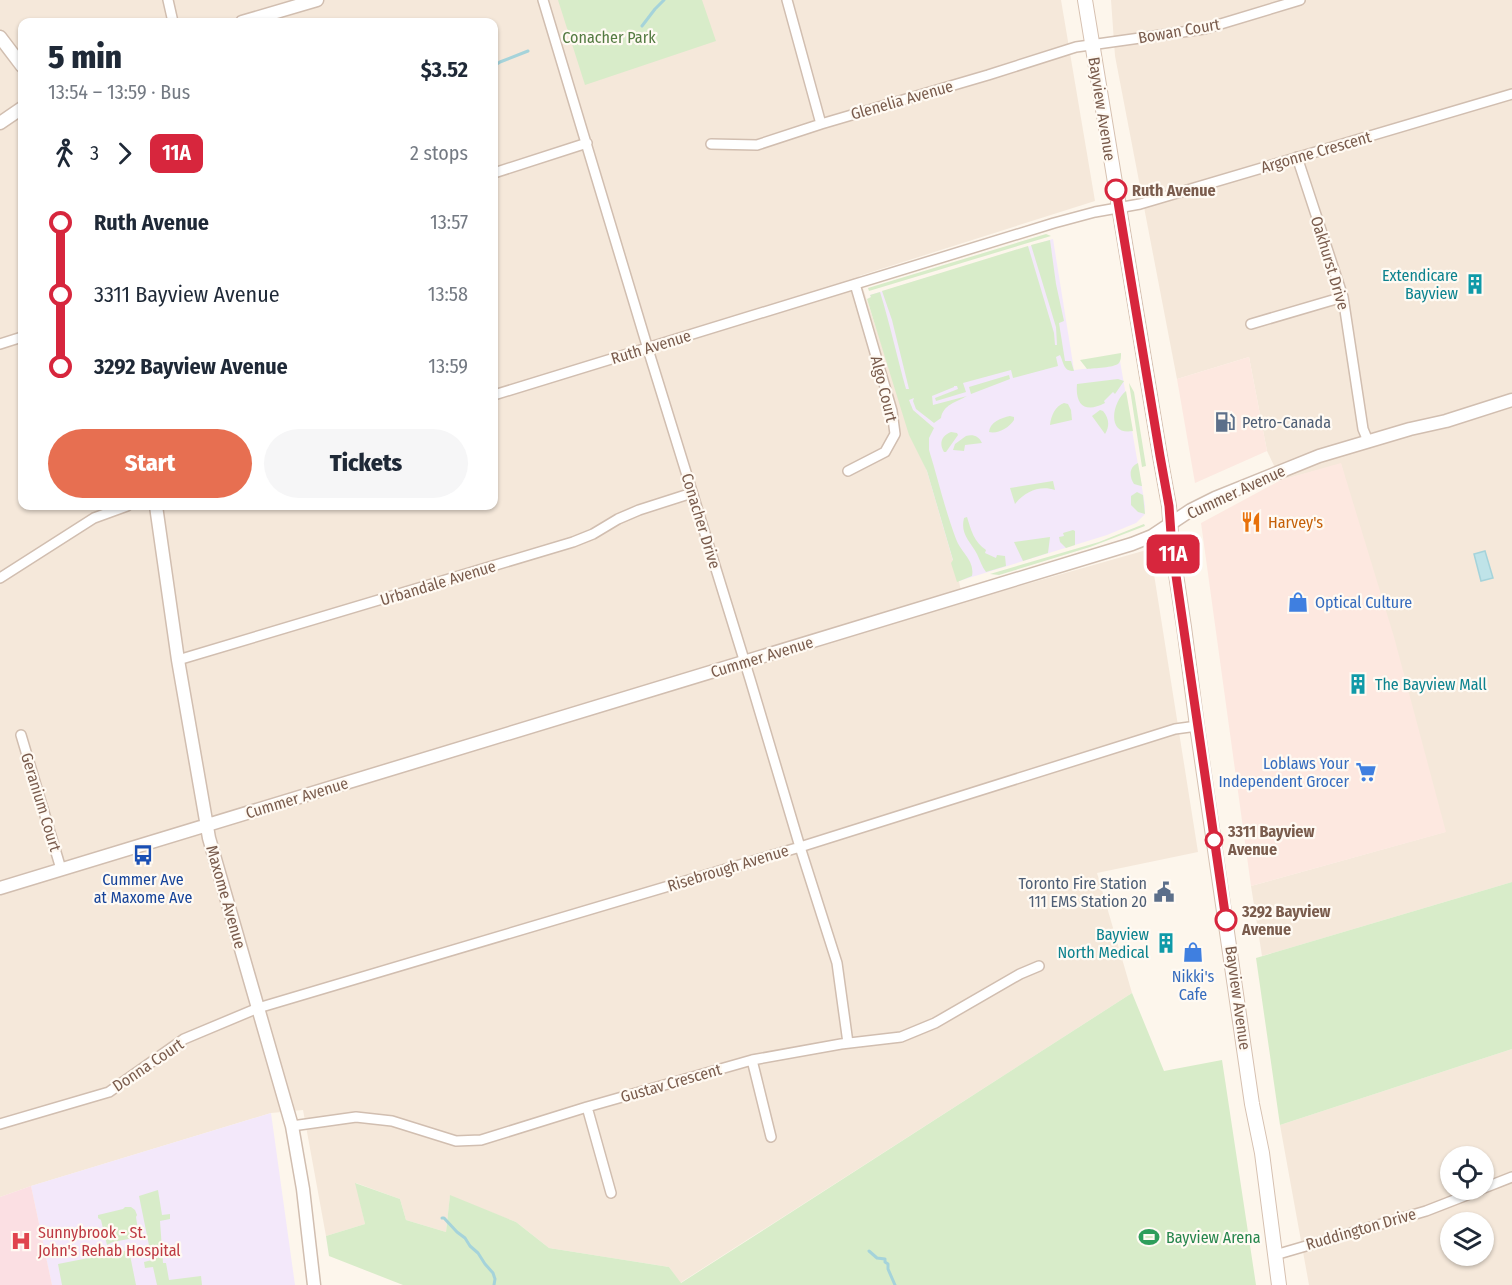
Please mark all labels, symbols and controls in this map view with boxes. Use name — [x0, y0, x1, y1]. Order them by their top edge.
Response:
street label: Bowan Court — [1137, 14, 1222, 48]
park label: Conacher Park — [562, 28, 656, 47]
text: 5 min — [48, 37, 122, 77]
text: $3.52 — [421, 56, 468, 83]
street label: Bayview Avenue — [1084, 56, 1120, 162]
street label: Glenelia Avenue — [849, 76, 955, 124]
text: 13:54 – 13:59 · Bus — [48, 80, 190, 104]
street label: Argonne Crescent — [1259, 127, 1374, 177]
icon: walk — [48, 137, 81, 170]
icon: forward — [108, 137, 141, 170]
text: 11A — [162, 140, 191, 166]
text: 3 — [90, 141, 99, 165]
text: 2 stops — [410, 141, 468, 165]
marker: Ruth Avenue — [1105, 179, 1127, 201]
place label: Ruth Avenue — [1132, 181, 1216, 200]
text: Ruth Avenue — [94, 209, 209, 236]
text: 13:57 — [430, 210, 468, 234]
street label: Oakhurst Drive — [1307, 214, 1353, 312]
place label: Extendicare Bayview — [1382, 266, 1459, 303]
building icon: Extendicare Bayview — [1463, 272, 1487, 296]
text: 3311 Bayview Avenue — [94, 281, 280, 308]
text: 13:58 — [428, 282, 468, 306]
street label: Ruth Avenue — [609, 326, 693, 368]
text: 3292 Bayview Avenue — [94, 353, 288, 380]
text: 13:59 — [428, 354, 468, 378]
street label: Algo Court — [867, 354, 902, 425]
fuel station icon: Petro-Canada — [1213, 410, 1237, 434]
place label: Petro-Canada — [1242, 413, 1331, 432]
button: Start — [48, 429, 252, 498]
button: Tickets — [264, 429, 468, 498]
street label: Cummer Avenue — [1184, 461, 1288, 523]
street label: Conacher Drive — [677, 471, 725, 571]
restaurant icon: Harvey's — [1239, 510, 1263, 534]
place label: Harvey's — [1268, 513, 1323, 532]
line badge: 11A — [1138, 534, 1208, 574]
text: 11A — [1159, 541, 1187, 567]
street label: Urbandale Avenue — [378, 556, 498, 610]
shop icon: Optical Culture — [1286, 590, 1310, 614]
place label: Optical Culture — [1315, 593, 1412, 612]
street label: Cummer Avenue — [708, 632, 816, 682]
building icon: The Bayview Mall — [1346, 672, 1370, 696]
place label: The Bayview Mall — [1375, 675, 1487, 694]
street label: Geranium Court — [17, 750, 65, 854]
place label: Loblaws Your Independent Grocer — [1218, 754, 1349, 791]
supermarket icon: Loblaws Your Independent Grocer — [1354, 760, 1378, 784]
street label: Cummer Avenue — [243, 773, 351, 823]
place label: 3311 Bayview Avenue — [1227, 822, 1314, 859]
marker: 3311 Bayview Avenue — [1205, 831, 1223, 849]
street label: Risebrough Avenue — [665, 841, 791, 895]
bus stop icon: Cummer Ave at Maxome Ave — [131, 843, 155, 867]
street label: Maxome Avenue — [202, 843, 250, 951]
place label: Cummer Ave at Maxome Ave — [94, 870, 192, 907]
place label: Toronto Fire Station 111 EMS Station 20 — [1019, 874, 1147, 911]
public building icon: Toronto Fire Station 111 EMS Station 20 — [1152, 880, 1176, 904]
place label: 3292 Bayview Avenue — [1241, 902, 1331, 939]
marker: 3292 Bayview Avenue — [1215, 909, 1237, 931]
place label: Bayview North Medical — [1057, 925, 1150, 962]
building icon: Bayview North Medical — [1154, 931, 1178, 955]
shop icon: Nikki's Cafe — [1181, 940, 1205, 964]
street label: Bayview Avenue — [1221, 945, 1255, 1051]
place label: Nikki's Cafe — [1172, 967, 1214, 1004]
street label: Donna Court — [109, 1034, 188, 1096]
street label: Gustav Crescent — [618, 1059, 724, 1106]
map controls — [1440, 1146, 1494, 1266]
button: locate — [1440, 1146, 1494, 1200]
street label: Ruddington Drive — [1304, 1204, 1418, 1254]
button: layers — [1440, 1212, 1494, 1266]
place label: Sunnybrook - St. John's Rehab Hospital — [38, 1223, 181, 1260]
sports icon: Bayview Arena — [1137, 1225, 1161, 1249]
place label: Bayview Arena — [1166, 1228, 1261, 1247]
hospital icon: Sunnybrook - St. John's Rehab Hospital — [9, 1229, 33, 1253]

